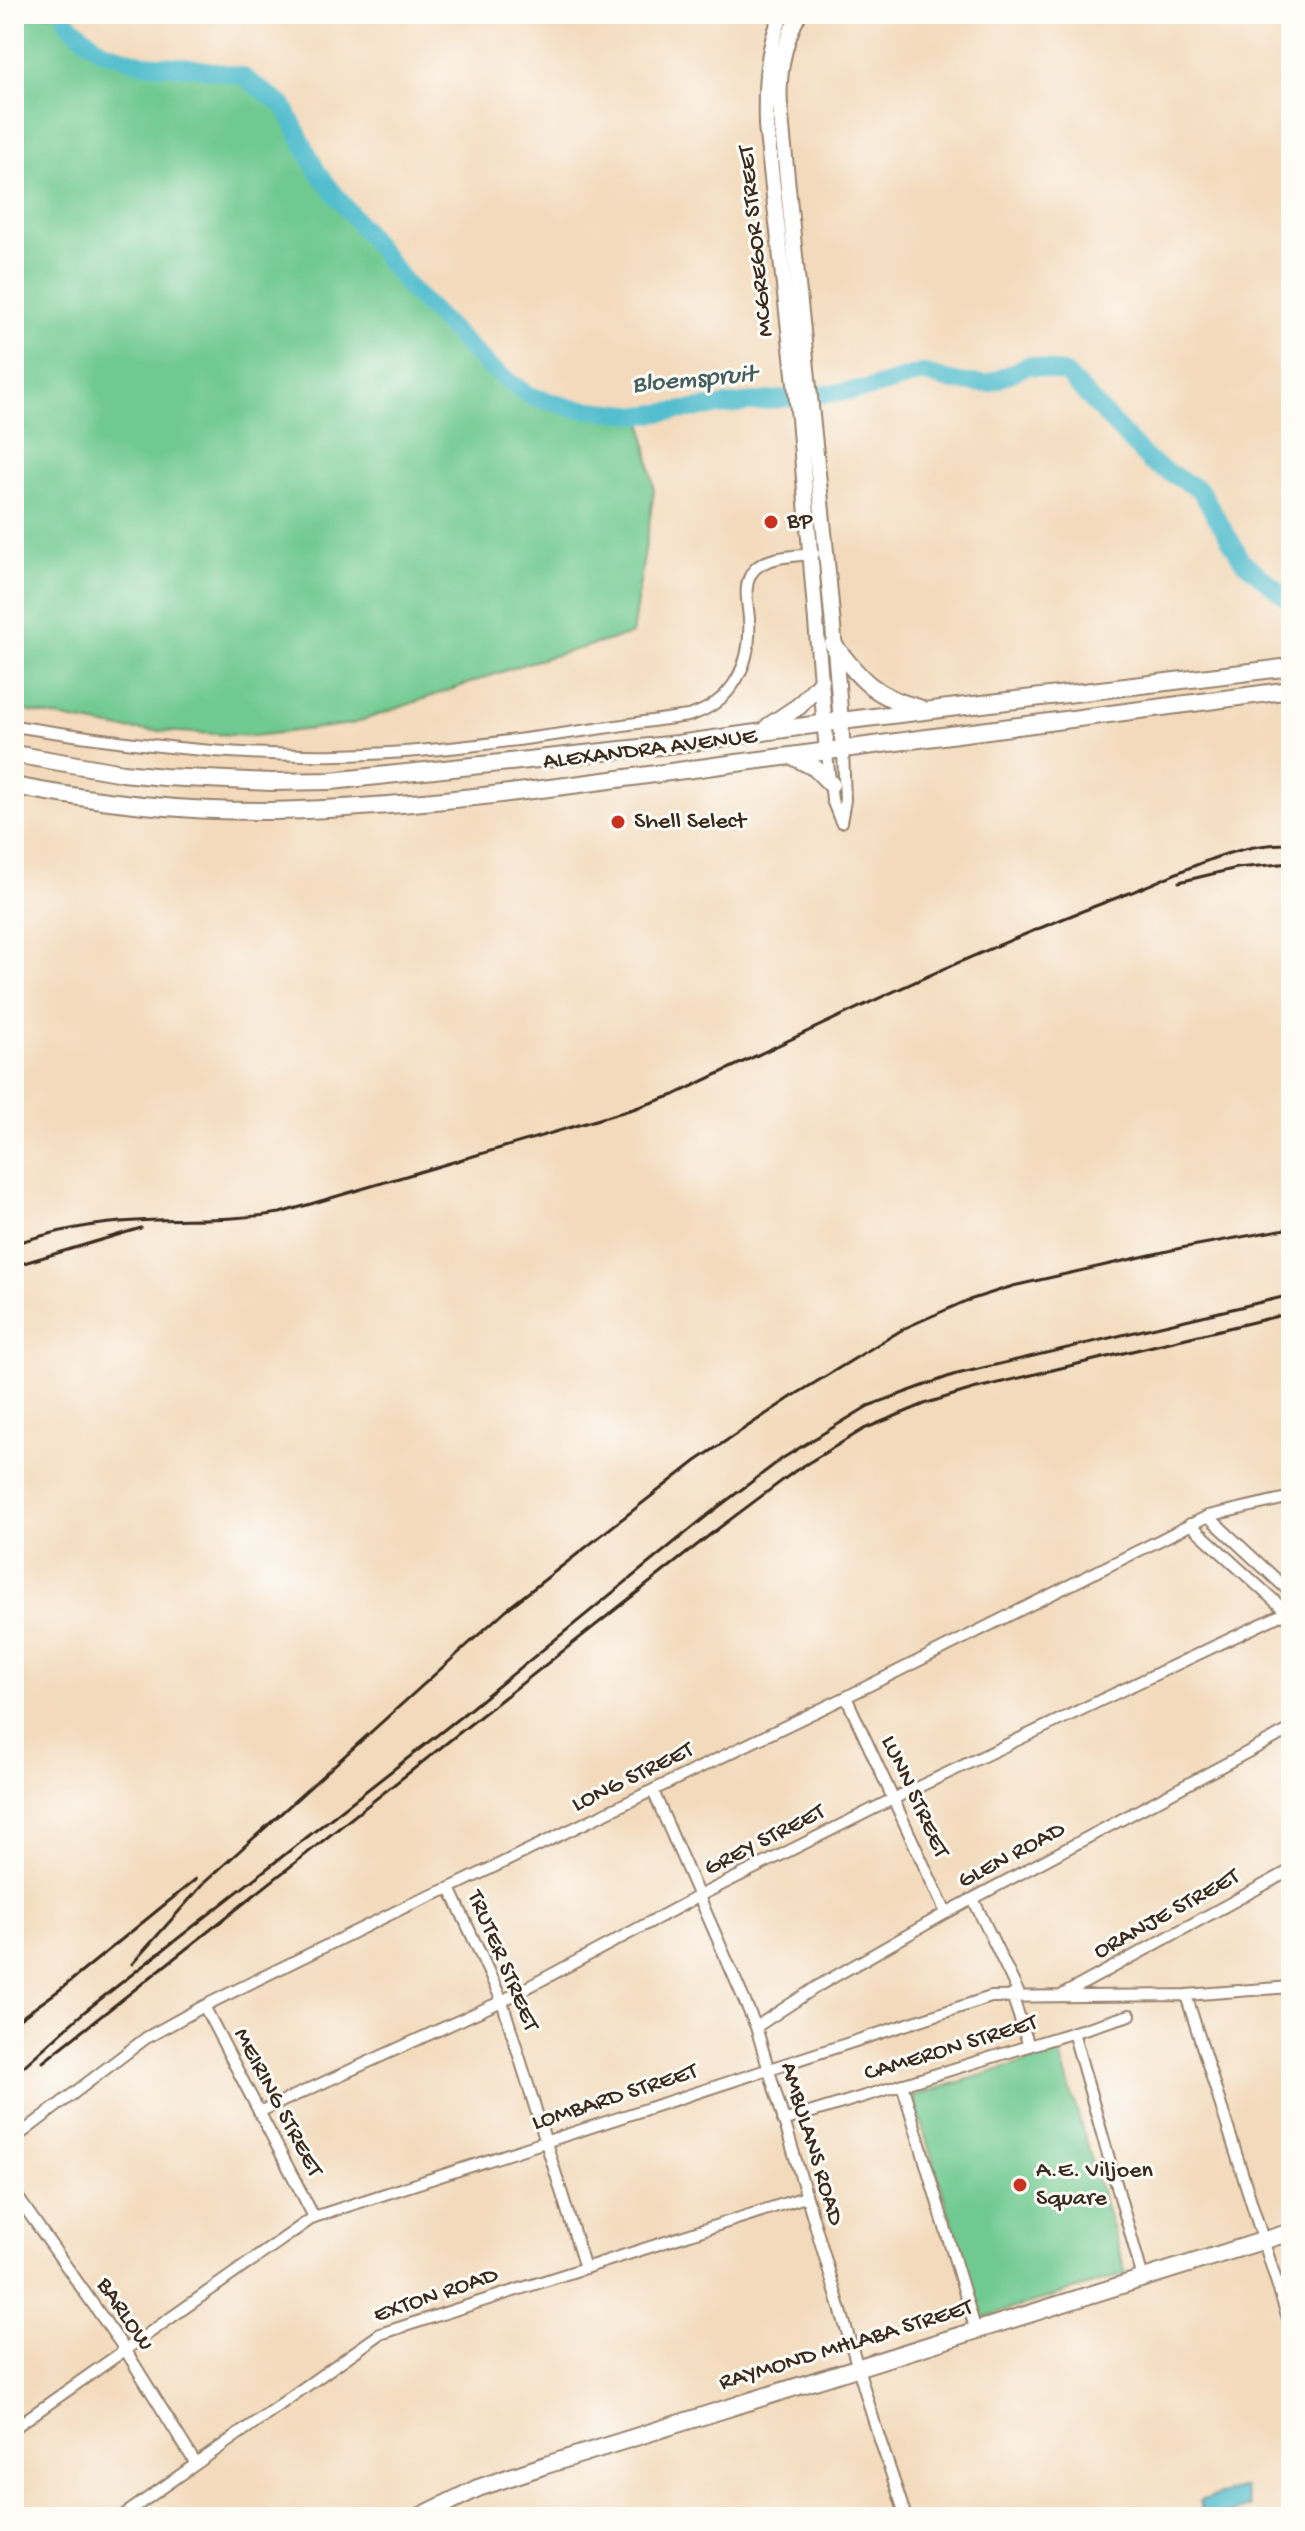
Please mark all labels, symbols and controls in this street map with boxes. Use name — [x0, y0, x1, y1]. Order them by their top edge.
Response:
street label: MCGREGOR STREET — [732, 142, 781, 338]
water label: Bloemspruit — [631, 360, 762, 402]
place label: BP — [786, 508, 813, 537]
marker: BP — [762, 513, 780, 531]
street label: ALEXANDRA AVENUE — [541, 722, 760, 778]
place label: Shell Select — [634, 808, 748, 837]
marker: Shell Select — [609, 813, 627, 831]
street label: LUNN STREET — [873, 1731, 956, 1864]
street label: LONG STREET — [567, 1735, 700, 1820]
street label: GREY STREET — [700, 1797, 832, 1884]
street label: GLEN ROAD — [954, 1816, 1071, 1896]
street label: ORANJE STREET — [1089, 1862, 1247, 1967]
street label: TRUTER STREET — [459, 1884, 545, 2037]
street label: CAMERON STREET — [861, 2008, 1043, 2089]
street label: MEIRING STREET — [226, 2024, 329, 2184]
street label: LOMBARD STREET — [529, 2057, 703, 2138]
street label: AMBULANS ROAD — [772, 2059, 850, 2229]
place label: A.E. Viljoen Square — [1036, 2157, 1154, 2214]
marker: A.E. Viljoen Square — [1011, 2176, 1029, 2194]
street label: EXTON ROAD — [370, 2261, 502, 2331]
street label: BARLOW — [88, 2272, 159, 2357]
street label: RAYMOND MHLABA STREET — [716, 2293, 978, 2398]

